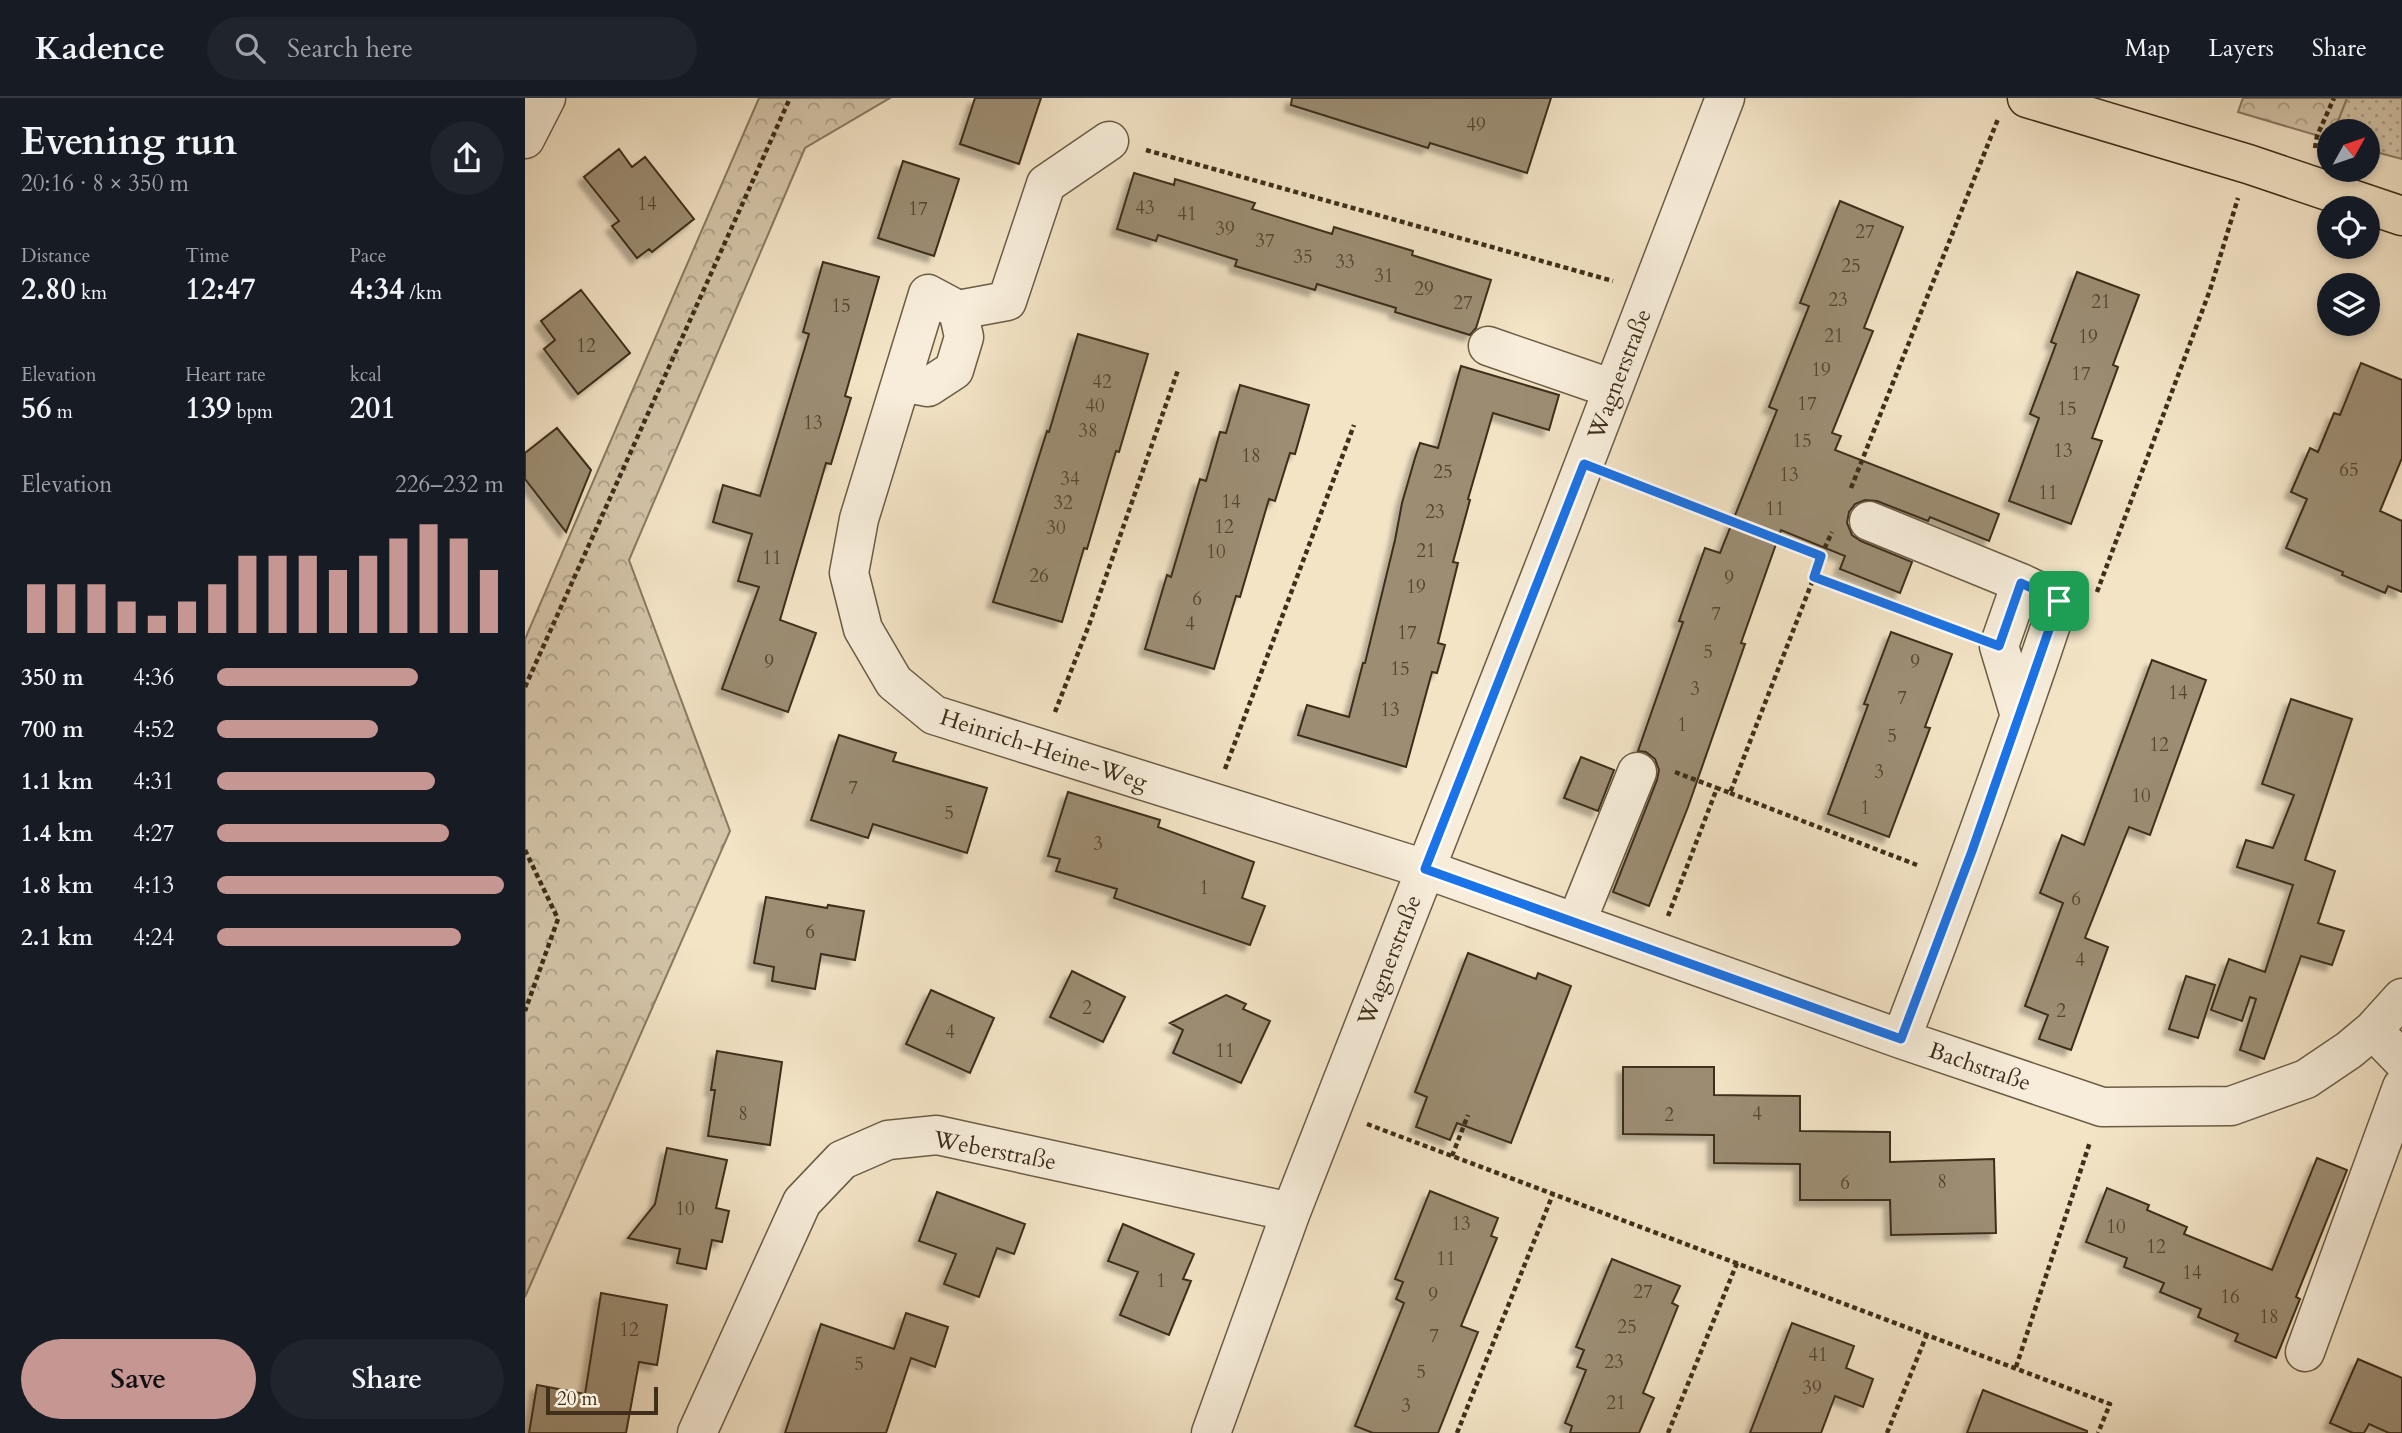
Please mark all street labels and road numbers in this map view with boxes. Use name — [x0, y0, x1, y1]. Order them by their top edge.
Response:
street label: Wagnerstraße — [1580, 304, 1659, 445]
street label: Heinrich-Heine-Weg — [936, 701, 1151, 798]
street label: Wagnerstraße — [1350, 890, 1429, 1031]
street label: Bachstraße — [1925, 1035, 2035, 1098]
street label: Weberstraße — [930, 1123, 1059, 1178]

